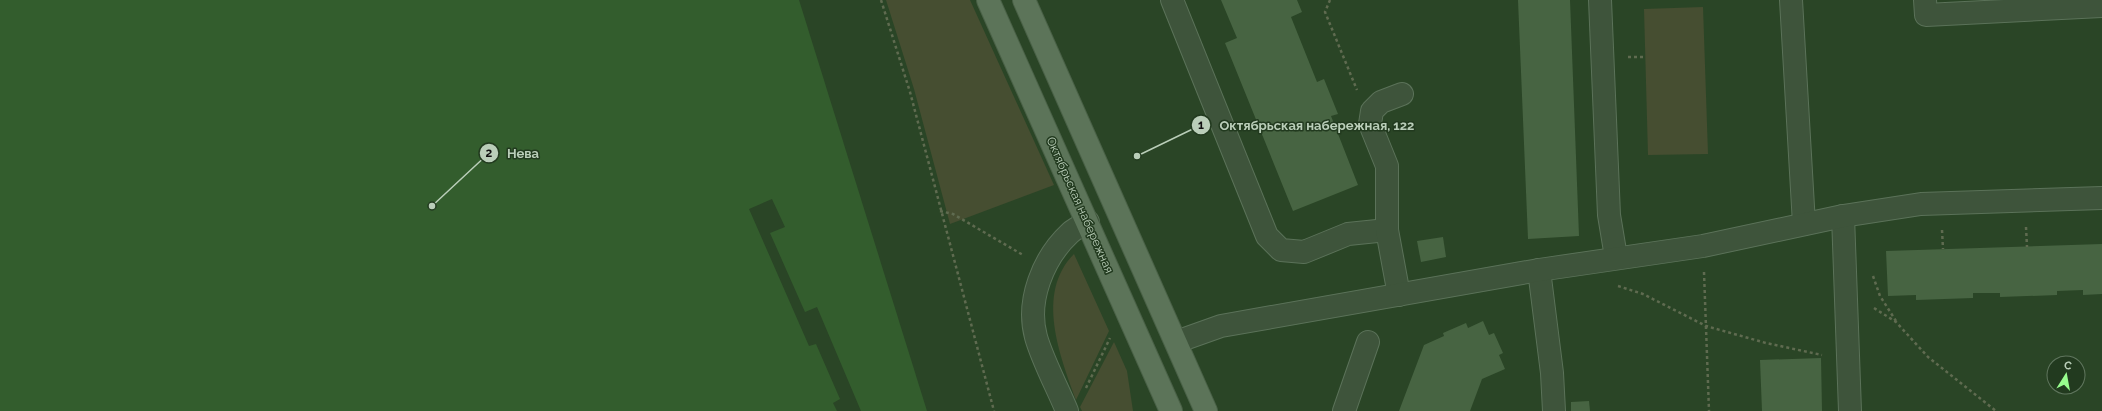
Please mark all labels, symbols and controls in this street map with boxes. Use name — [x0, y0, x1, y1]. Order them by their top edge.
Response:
callout: Октябрьская набережная, 122 — [1191, 112, 1422, 137]
text: 1 — [1198, 118, 1204, 132]
text: Октябрьская набережная, 122 — [1220, 118, 1414, 133]
street label: Октябрьская набережная — [1044, 135, 1116, 275]
callout: Нева — [479, 141, 547, 166]
text: 2 — [486, 146, 493, 160]
text: Нева — [507, 146, 540, 161]
north arrow — [2046, 355, 2086, 395]
text: С — [2063, 359, 2073, 373]

